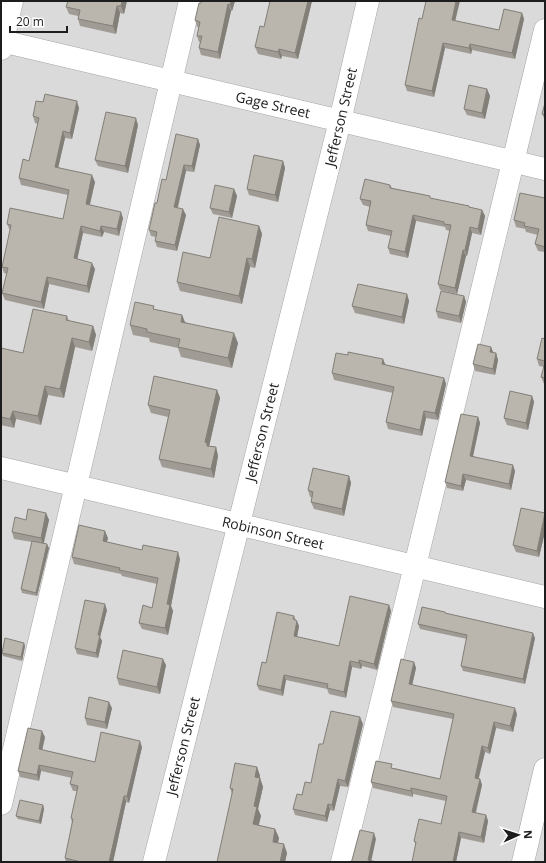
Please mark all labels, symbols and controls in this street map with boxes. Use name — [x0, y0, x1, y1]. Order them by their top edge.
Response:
scale bar — [10, 8, 67, 34]
text: 20 m — [16, 13, 44, 30]
street label: Jefferson Street — [319, 66, 361, 170]
street label: Gage Street — [234, 87, 312, 122]
street label: Jefferson Street — [240, 381, 283, 485]
street label: Robinson Street — [220, 512, 326, 553]
street label: Jefferson Street — [161, 695, 204, 799]
north arrow — [498, 815, 538, 855]
text: N — [521, 830, 536, 839]

